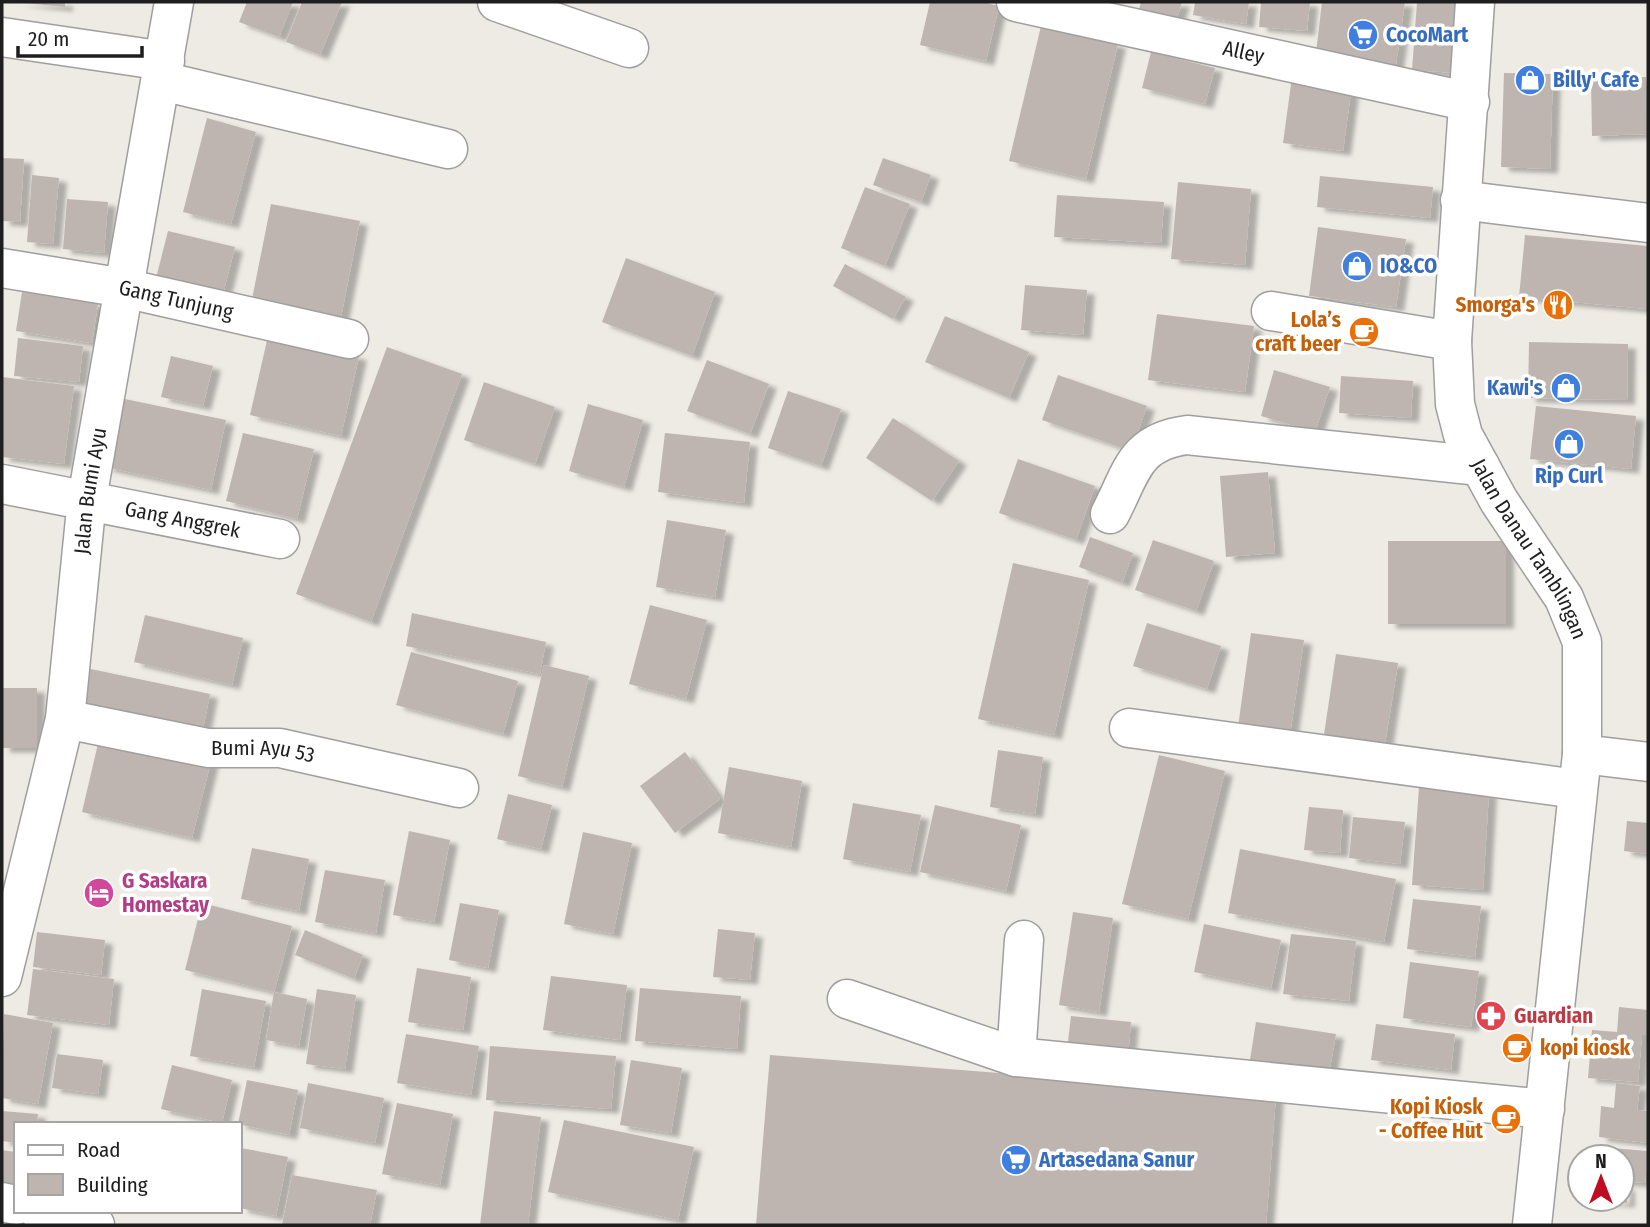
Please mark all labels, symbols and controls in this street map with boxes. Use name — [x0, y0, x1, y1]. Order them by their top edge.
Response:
scale bar — [18, 14, 142, 58]
supermarket icon: CocoMart — [1346, 18, 1380, 52]
place label: CocoMart — [1386, 22, 1469, 48]
text: 20 m — [28, 26, 69, 52]
street label: Alley — [1220, 35, 1267, 69]
shop icon: Billy' Cafe — [1513, 63, 1547, 97]
place label: Billy' Cafe — [1553, 67, 1639, 93]
shop icon: IO&CO — [1340, 249, 1374, 283]
place label: IO&CO — [1380, 253, 1437, 279]
street label: Gang Tunjung — [116, 274, 236, 325]
restaurant icon: Smorga's — [1541, 288, 1575, 322]
place label: Smorga's — [1456, 292, 1535, 318]
place label: Lola’s craft beer — [1255, 307, 1341, 357]
cafe icon: Lola’s craft beer — [1347, 315, 1381, 349]
shop icon: Kawi's — [1549, 371, 1583, 405]
place label: Kawi's — [1487, 375, 1543, 401]
street label: Jalan Bumi Ayu — [69, 426, 112, 556]
shop icon: Rip Curl — [1552, 427, 1586, 461]
street label: Jalan Danau Tamblingan — [1465, 454, 1592, 643]
place label: Rip Curl — [1535, 463, 1603, 489]
street label: Gang Anggrek — [123, 496, 243, 544]
street label: Bumi Ayu 53 — [211, 735, 317, 768]
place label: G Saskara Homestay — [122, 868, 210, 918]
hotel icon: G Saskara Homestay — [82, 876, 116, 910]
pharmacy icon: Guardian — [1474, 999, 1508, 1033]
place label: Guardian — [1514, 1003, 1593, 1029]
cafe icon: kopi kiosk — [1500, 1031, 1534, 1065]
place label: kopi kiosk — [1540, 1035, 1630, 1061]
place label: Kopi Kiosk - Coffee Hut — [1379, 1094, 1484, 1144]
cafe icon: Kopi Kiosk - Coffee Hut — [1489, 1102, 1523, 1136]
legend — [14, 1122, 242, 1213]
text: Road — [77, 1137, 121, 1163]
supermarket icon: Artasedana Sanur — [999, 1143, 1033, 1177]
north arrow — [1566, 1143, 1636, 1213]
place label: Artasedana Sanur — [1038, 1147, 1194, 1173]
text: N — [1595, 1150, 1607, 1173]
text: Building — [77, 1172, 148, 1198]

